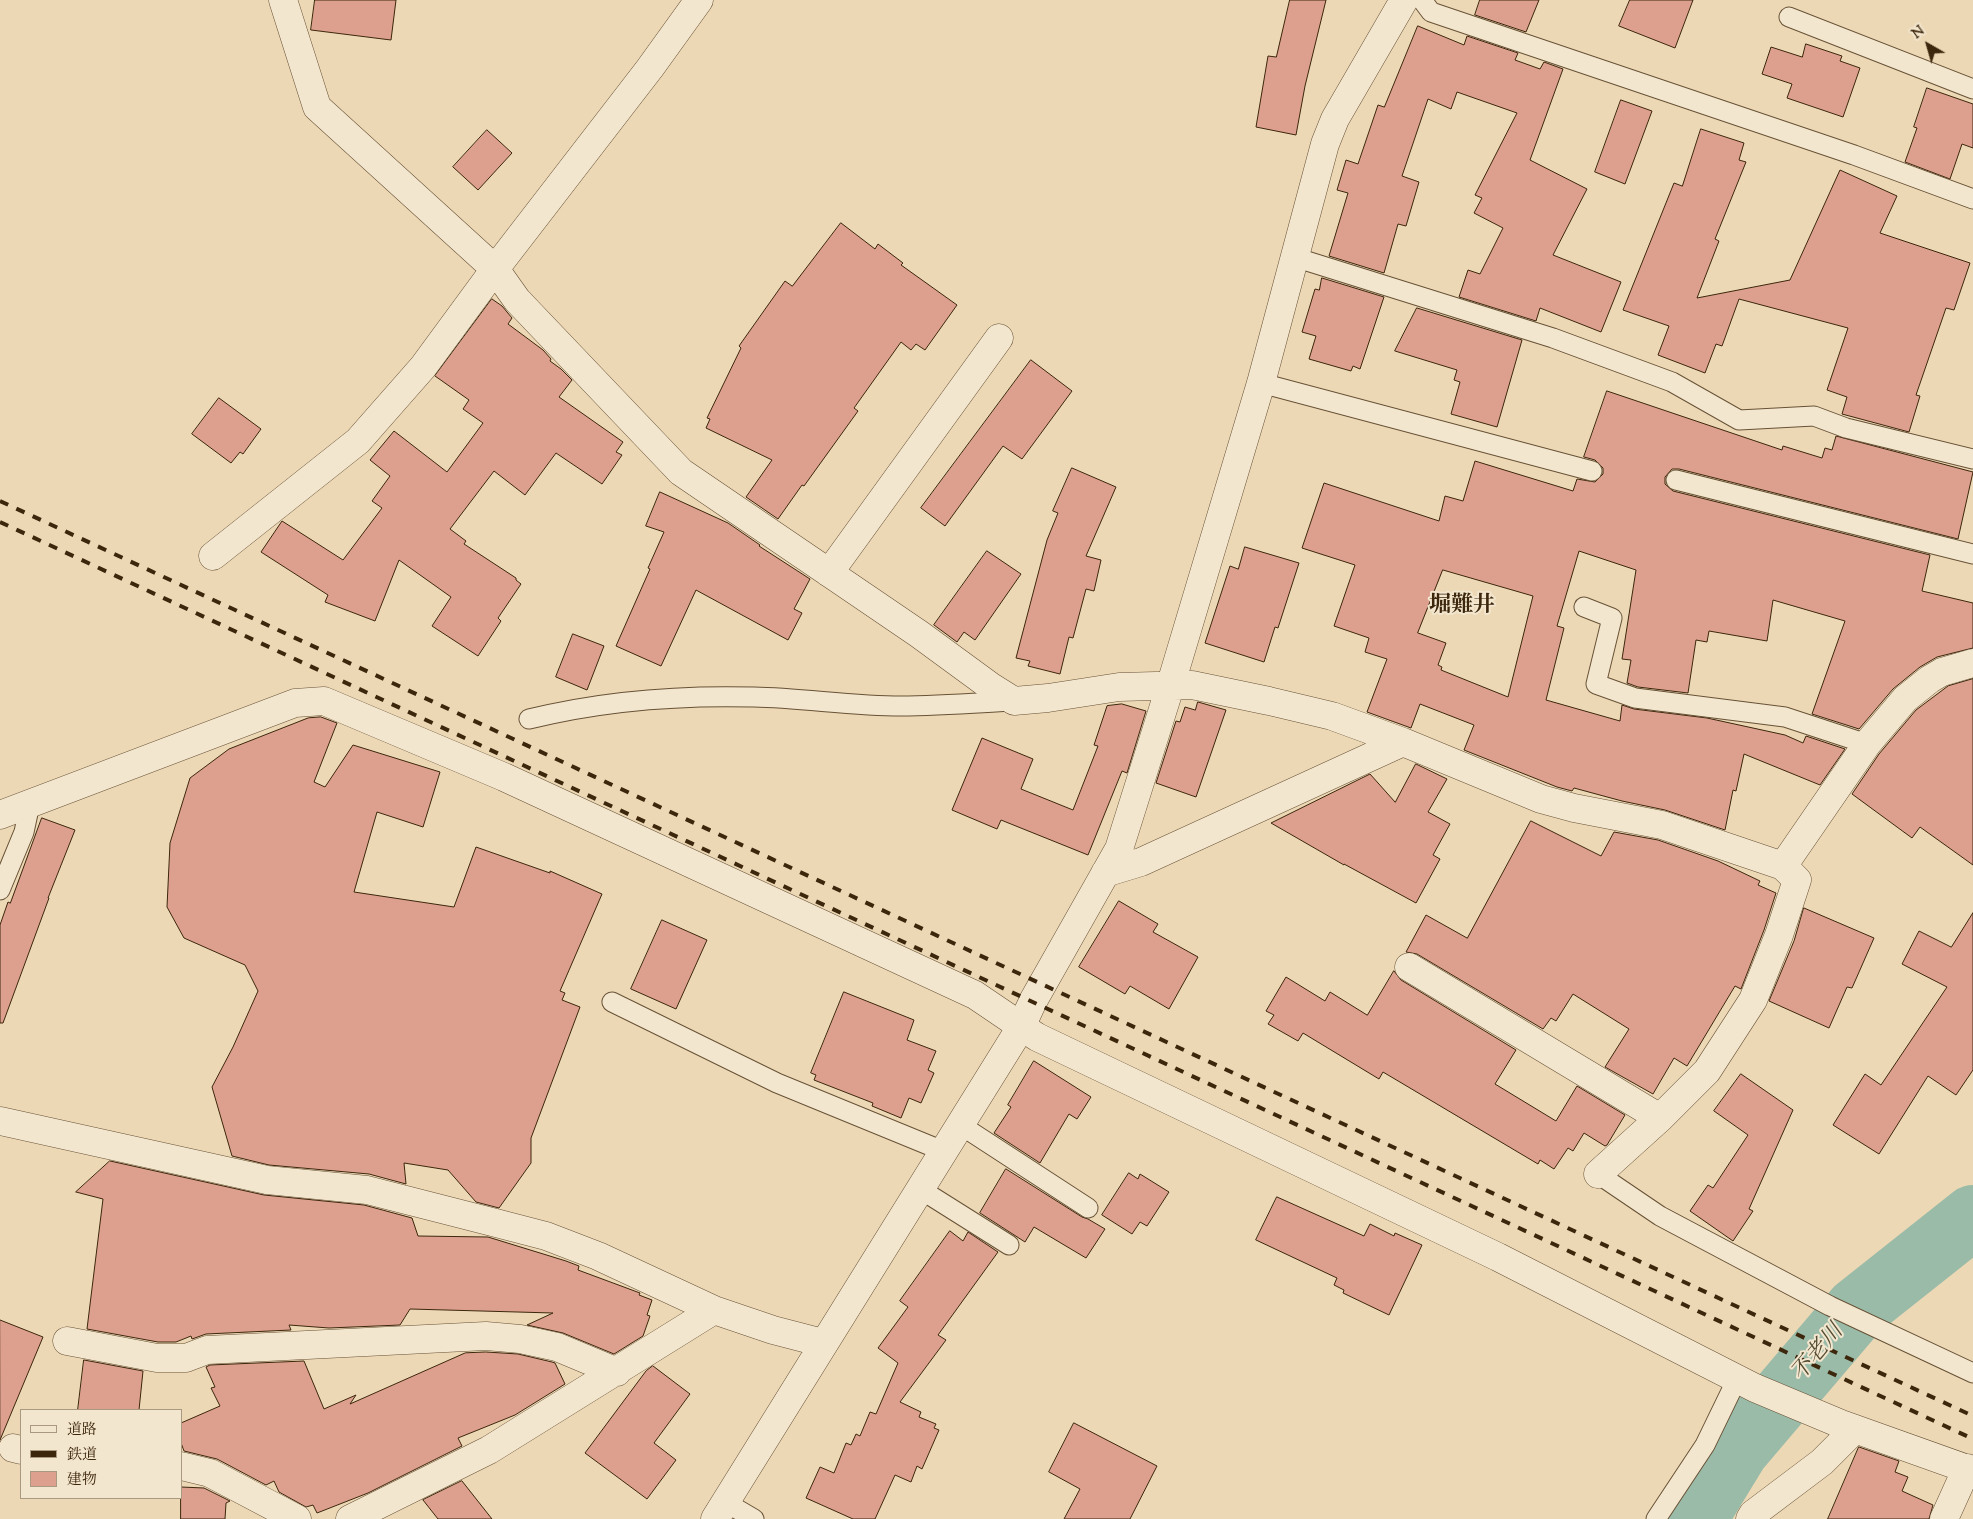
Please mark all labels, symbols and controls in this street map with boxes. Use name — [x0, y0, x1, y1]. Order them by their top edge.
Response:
north arrow — [1903, 20, 1953, 70]
text: N — [1908, 22, 1929, 45]
district label: 堀難井 — [1429, 594, 1495, 620]
water label: 不老川 — [1788, 1320, 1850, 1388]
legend — [20, 1409, 182, 1499]
text: 道路 — [67, 1420, 97, 1441]
text: 鉄道 — [67, 1445, 97, 1466]
text: 建物 — [67, 1470, 97, 1491]

